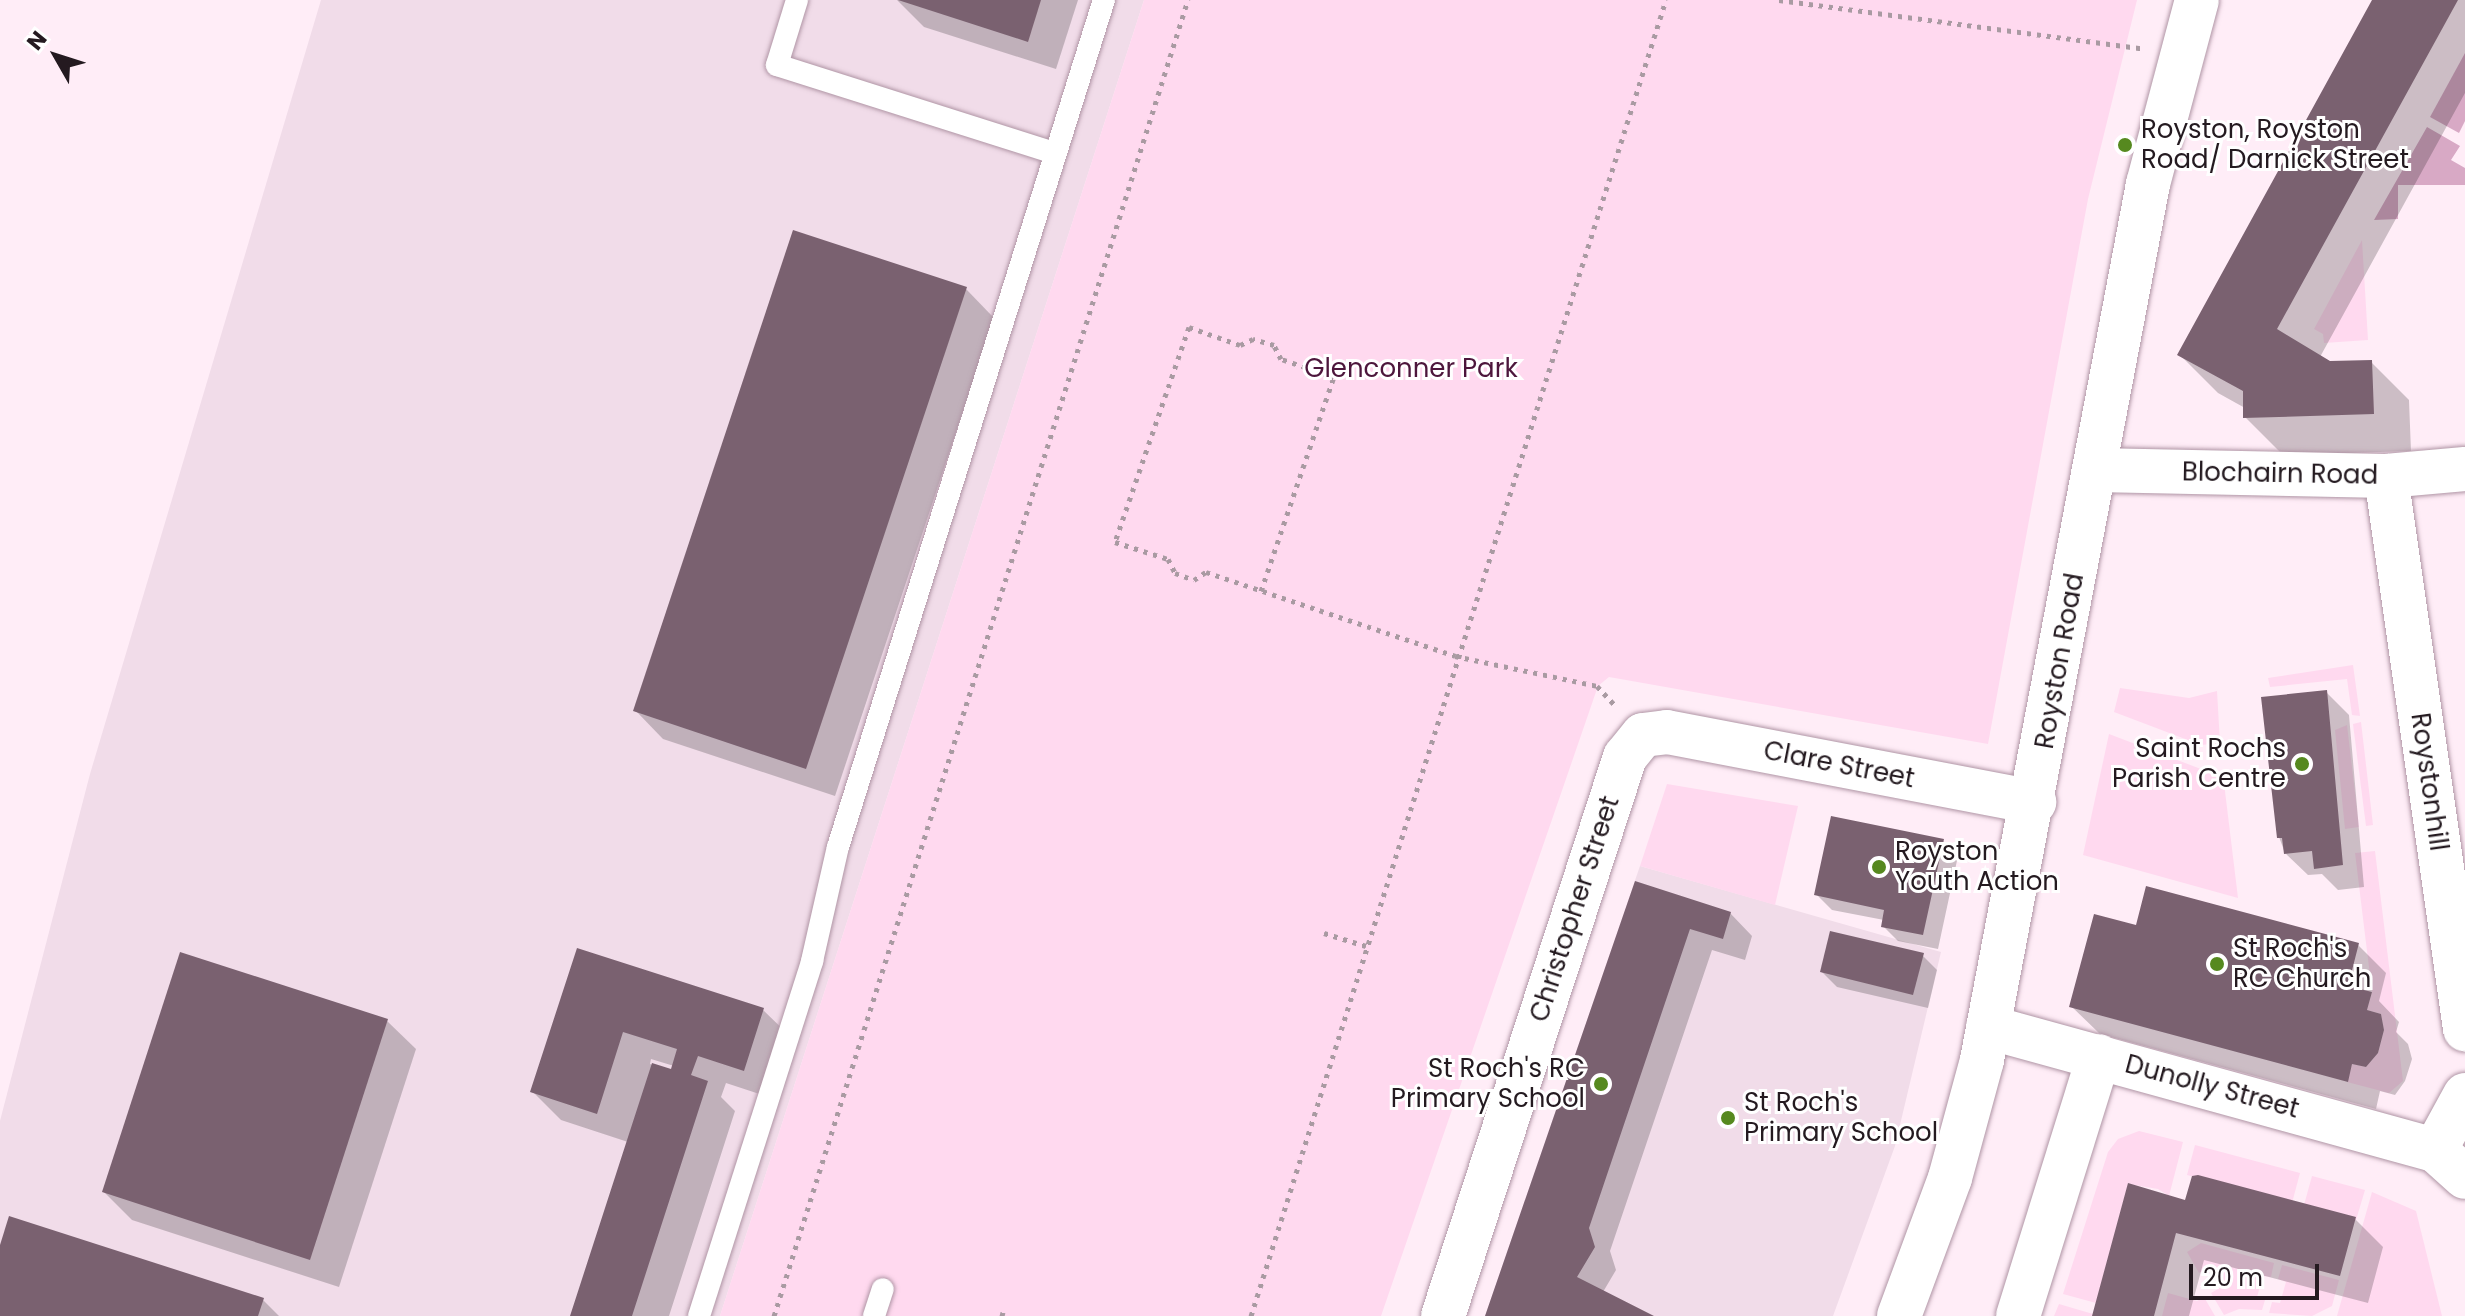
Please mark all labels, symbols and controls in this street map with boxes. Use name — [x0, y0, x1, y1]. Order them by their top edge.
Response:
north arrow — [16, 16, 96, 96]
text: N — [20, 24, 54, 57]
place label: Royston, Royston Road/ Darnick Street — [2141, 114, 2409, 176]
marker: Royston, Royston Road/ Darnick Street — [2116, 136, 2134, 154]
park label: Glenconner Park — [1304, 353, 1518, 385]
street label: Blochairn Road — [2182, 457, 2378, 491]
street label: Royston Road — [2029, 571, 2091, 751]
street label: Roystonhill — [2404, 711, 2454, 853]
place label: Saint Rochs Parish Centre — [2112, 733, 2286, 794]
street label: Clare Street — [1761, 735, 1917, 795]
marker: Saint Rochs Parish Centre — [2293, 755, 2311, 773]
street label: Christopher Street — [1524, 792, 1626, 1026]
place label: Royston Youth Action — [1895, 836, 2059, 898]
marker: Royston Youth Action — [1870, 858, 1888, 876]
place label: St Roch's RC Church — [2233, 933, 2371, 994]
marker: St Roch's RC Church — [2208, 955, 2226, 973]
street label: Dunolly Street — [2122, 1049, 2302, 1125]
place label: St Roch's RC Primary School — [1391, 1053, 1585, 1114]
marker: St Roch's RC Primary School — [1592, 1075, 1610, 1093]
place label: St Roch's Primary School — [1744, 1087, 1938, 1148]
marker: St Roch's Primary School — [1719, 1109, 1737, 1127]
scale bar — [2193, 1248, 2323, 1298]
text: 20 m — [2203, 1261, 2263, 1294]

